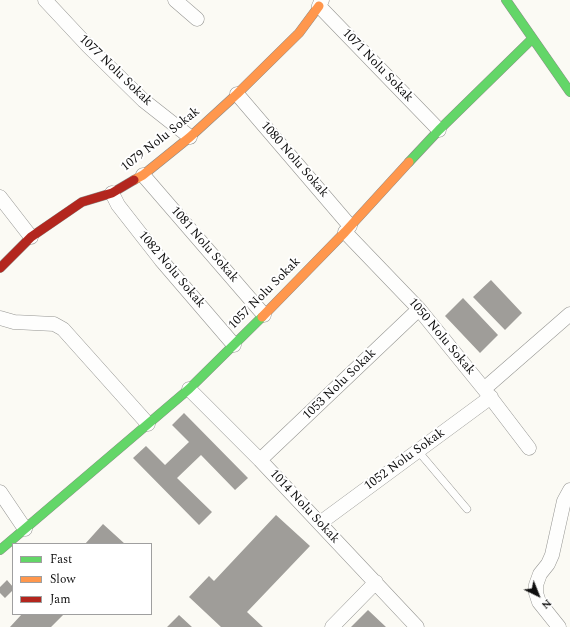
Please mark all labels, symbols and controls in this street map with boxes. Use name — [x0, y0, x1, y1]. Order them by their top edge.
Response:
street label: 1071 Nolu Sokak — [338, 26, 416, 106]
street label: 1077 Nolu Sokak — [75, 32, 155, 110]
street label: 1079 Nolu Sokak — [118, 104, 204, 176]
street label: 1080 Nolu Sokak — [257, 119, 331, 201]
street label: 1081 Nolu Sokak — [167, 204, 241, 286]
street label: 1082 Nolu Sokak — [134, 228, 208, 312]
street label: 1057 Nolu Sokak — [226, 255, 304, 333]
street label: 1050 Nolu Sokak — [404, 295, 478, 379]
street label: 1053 Nolu Sokak — [300, 346, 380, 424]
street label: 1052 Nolu Sokak — [362, 426, 448, 494]
street label: 1014 Nolu Sokak — [266, 467, 342, 547]
legend — [12, 543, 152, 615]
text: Fast — [50, 550, 72, 569]
text: Slow — [50, 570, 75, 589]
north arrow — [518, 575, 558, 615]
text: Jam — [50, 590, 71, 609]
text: N — [537, 595, 556, 613]

